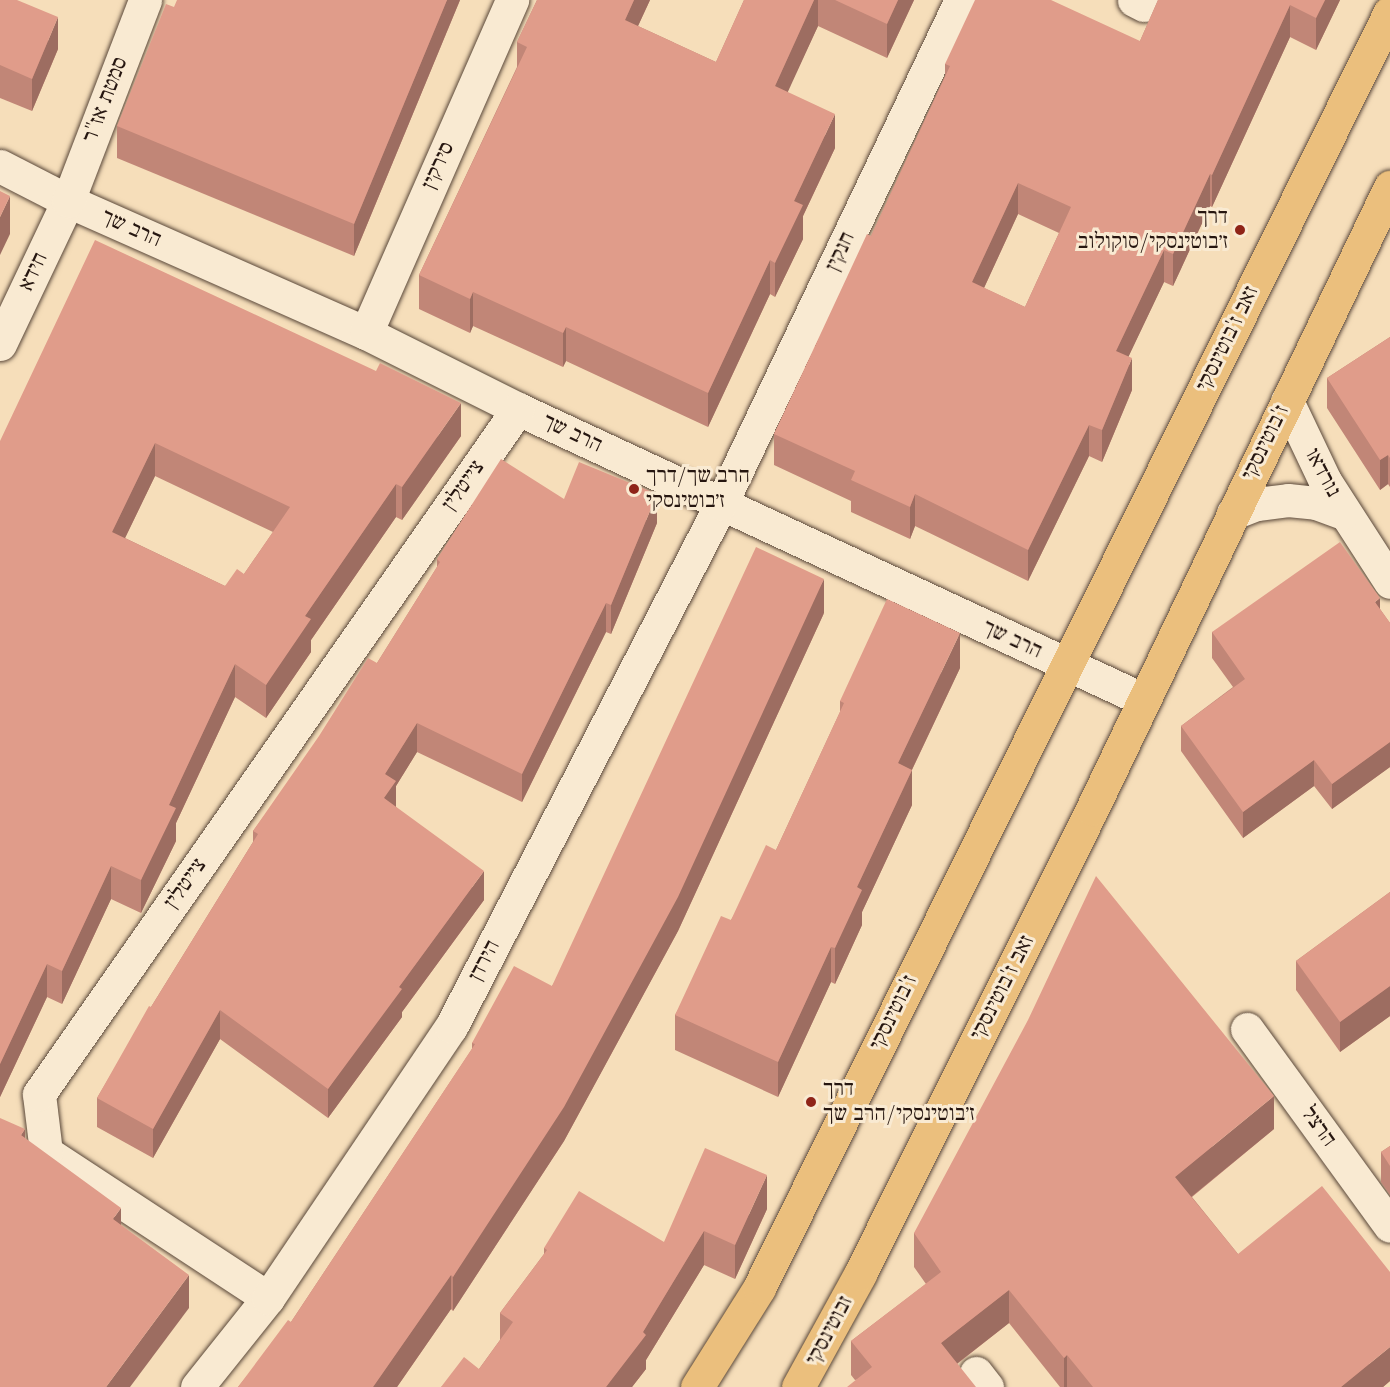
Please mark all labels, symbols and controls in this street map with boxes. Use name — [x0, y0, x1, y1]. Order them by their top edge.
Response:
street label: סמטת אז"ר — [78, 53, 134, 147]
street label: סירקין — [417, 138, 461, 194]
street label: הרב שך — [97, 204, 165, 254]
place label: דרך ז׳בוטינסקי/סוקולוב — [1078, 204, 1228, 255]
marker: דרך ז׳בוטינסקי/סוקולוב — [1233, 223, 1247, 237]
street label: חנקין — [820, 228, 862, 276]
street label: חידא — [14, 248, 54, 296]
street label: זאב ז'בוטינסקי — [1191, 282, 1265, 396]
street label: ז'בוטינסקי — [1237, 401, 1295, 485]
street label: הרב שך — [538, 409, 606, 459]
street label: נורדאו — [1298, 444, 1346, 502]
street label: צייטלין — [437, 456, 491, 516]
place label: הרב שך/דרך ז׳בוטינסקי — [646, 463, 750, 514]
marker: הרב שך/דרך ז׳בוטינסקי — [627, 482, 641, 496]
street label: הרב שך — [978, 615, 1046, 665]
street label: צייטלין — [159, 854, 213, 914]
street label: זאב ז'בוטינסקי — [965, 931, 1041, 1045]
street label: הירדן — [464, 936, 506, 986]
street label: ז'בוטינסקי — [865, 971, 923, 1055]
place label: דרך ז׳בוטינסקי/הרב שך — [823, 1076, 975, 1128]
marker: דרך ז׳בוטינסקי/הרב שך — [804, 1095, 818, 1109]
street label: הרצל — [1295, 1102, 1341, 1152]
street label: זבוטינסקי — [801, 1292, 859, 1370]

